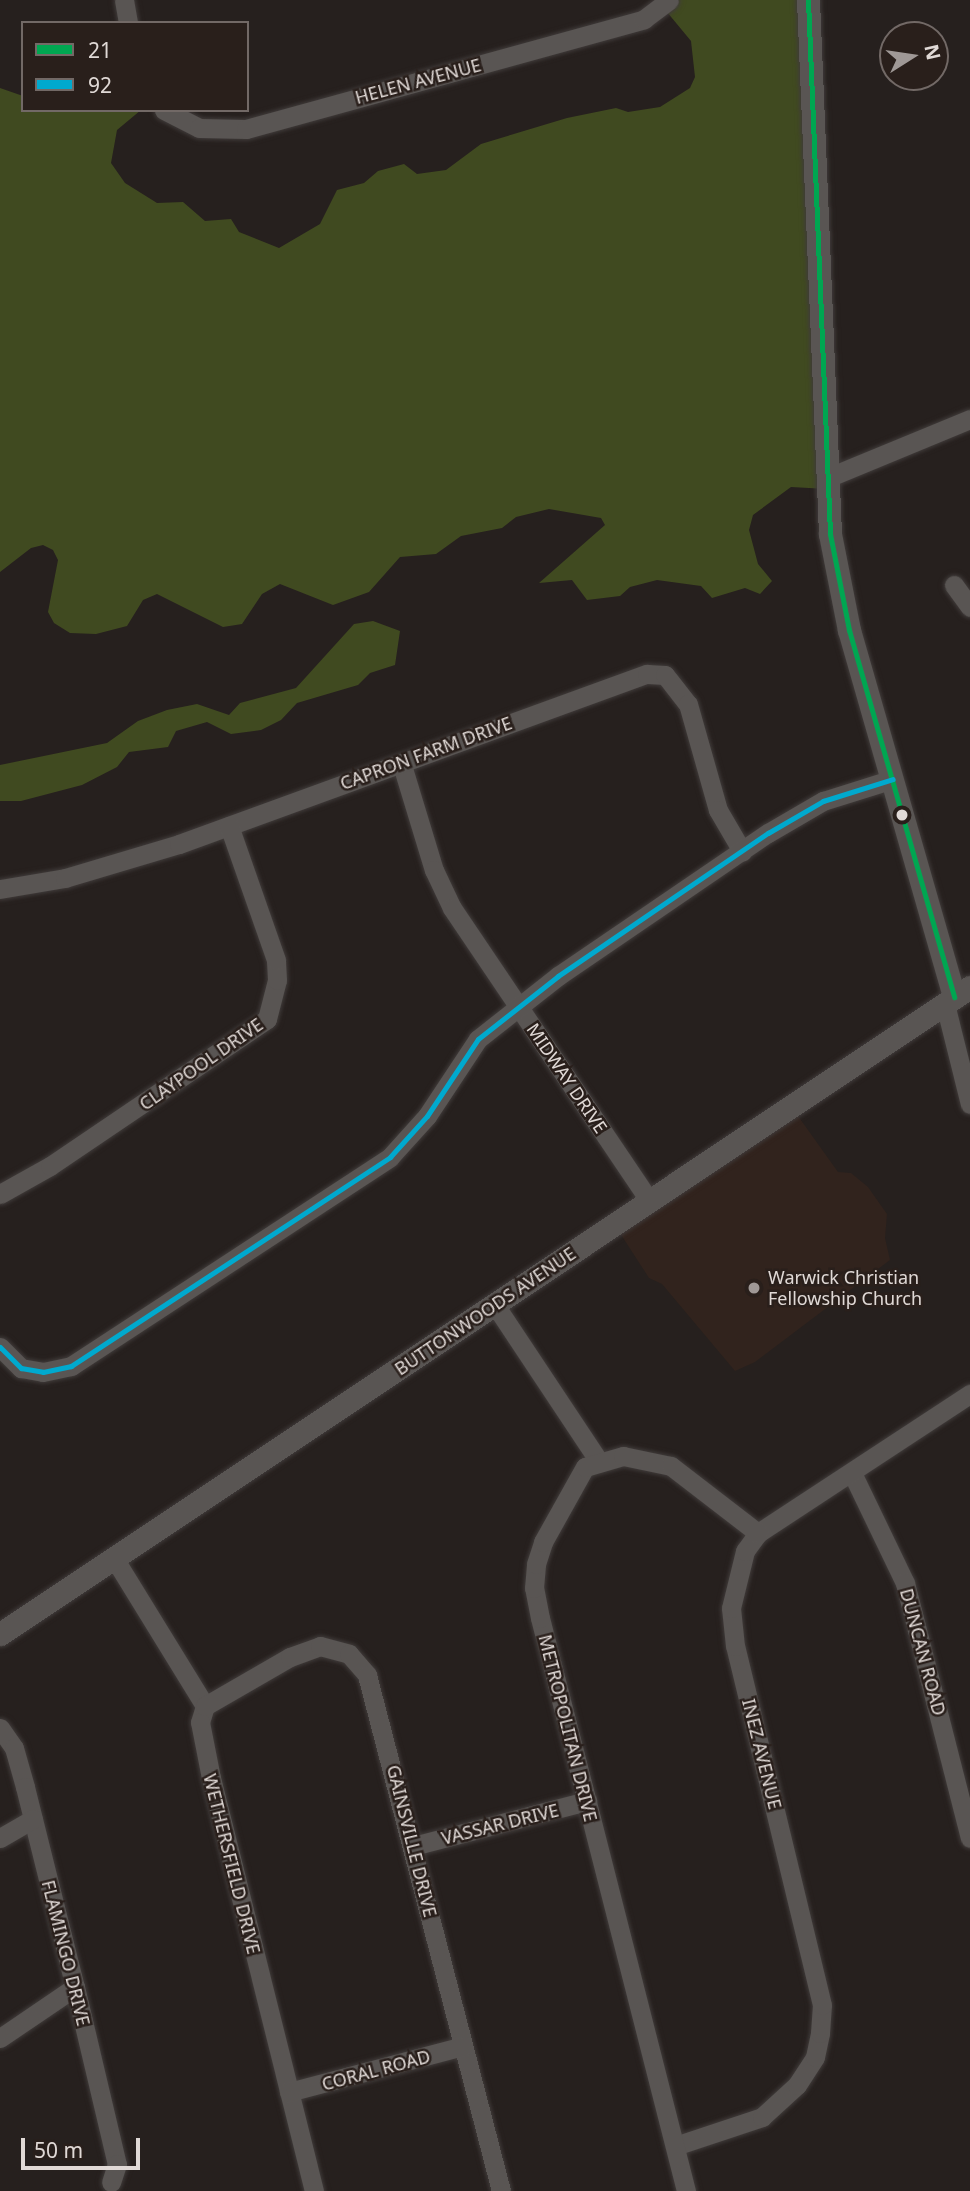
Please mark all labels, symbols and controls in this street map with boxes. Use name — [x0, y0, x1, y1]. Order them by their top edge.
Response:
legend — [21, 21, 248, 112]
north arrow — [879, 21, 949, 91]
text: 21 — [88, 36, 112, 64]
text: N — [918, 42, 947, 62]
street label: HELEN AVENUE — [353, 54, 483, 108]
text: 92 — [88, 71, 112, 99]
street label: CAPRON FARM DRIVE — [337, 712, 515, 794]
unlabelled marker — [895, 808, 909, 822]
street label: CLAYPOOL DRIVE — [135, 1013, 267, 1115]
street label: MIDWAY DRIVE — [522, 1019, 612, 1137]
street label: BUTTONWOODS AVENUE — [390, 1242, 580, 1380]
place label: Warwick Christian Fellowship Church — [768, 1267, 922, 1310]
marker: Warwick Christian Fellowship Church — [746, 1280, 762, 1296]
street label: DUNCAN ROAD — [896, 1586, 950, 1718]
street label: METROPOLITAN DRIVE — [534, 1632, 602, 1824]
street label: INEZ AVENUE — [738, 1696, 786, 1812]
street label: GAINSVILLE DRIVE — [383, 1763, 441, 1919]
street label: WETHERSFIELD DRIVE — [199, 1772, 265, 1956]
street label: VASSAR DRIVE — [439, 1799, 561, 1849]
street label: FLAMINGO DRIVE — [37, 1878, 95, 2028]
street label: CORAL ROAD — [319, 2045, 433, 2095]
scale bar — [24, 2124, 144, 2168]
text: 50 m — [34, 2136, 83, 2164]

